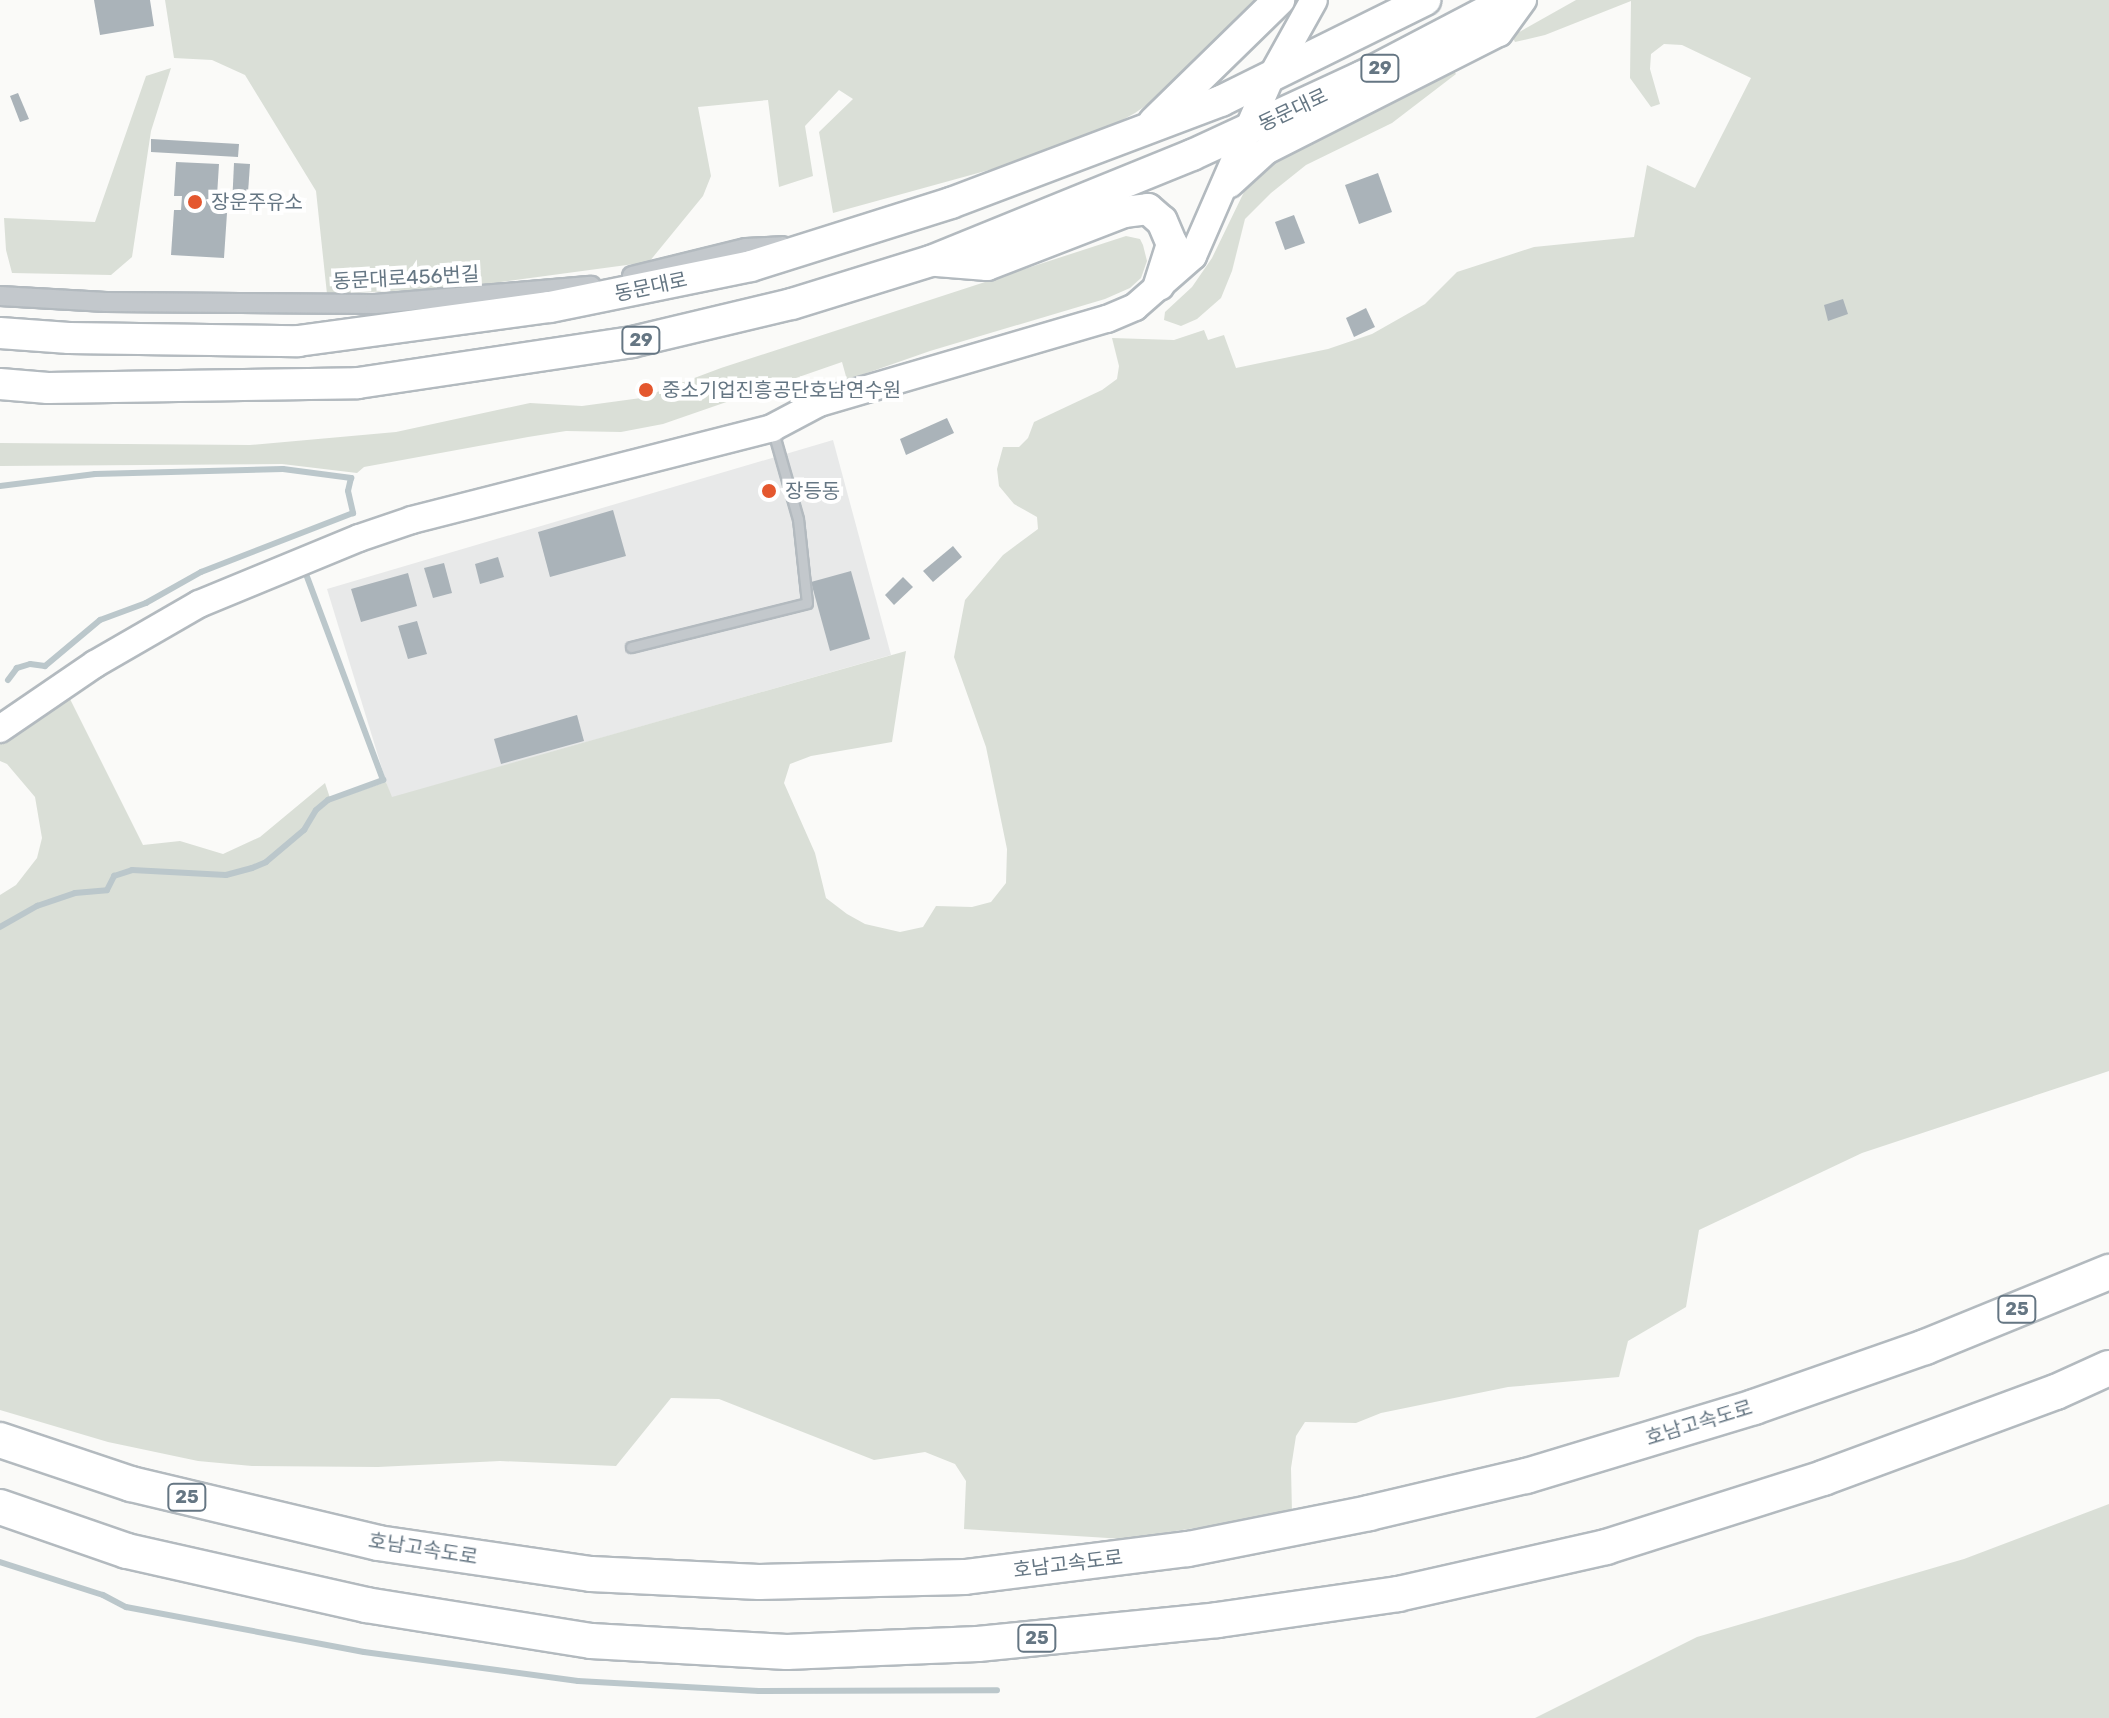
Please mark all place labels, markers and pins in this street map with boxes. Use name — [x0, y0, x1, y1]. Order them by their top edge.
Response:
place label: 장운주유소 — [211, 190, 303, 214]
marker: 장운주유소 — [186, 193, 204, 211]
place label: 중소기업진흥공단호남연수원 — [662, 378, 901, 402]
marker: 중소기업진흥공단호남연수원 — [637, 381, 655, 399]
place label: 장등동 — [785, 479, 840, 503]
marker: 장등동 — [760, 482, 778, 500]

